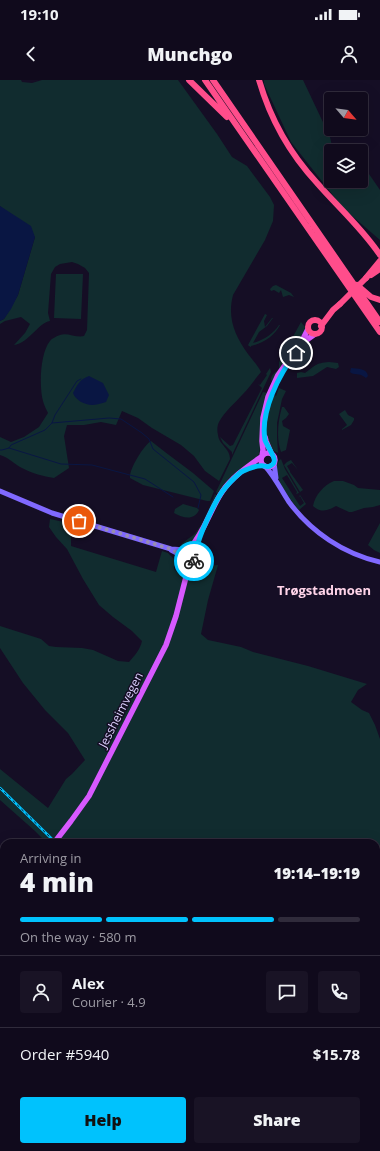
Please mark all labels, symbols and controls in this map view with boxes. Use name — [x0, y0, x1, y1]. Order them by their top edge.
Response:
text: 19:10 — [20, 4, 59, 24]
text: Munchgo — [147, 42, 233, 66]
icon: back — [20, 43, 42, 65]
icon: person — [338, 43, 360, 65]
north arrow — [324, 92, 368, 136]
map controls — [324, 92, 368, 188]
button: layers — [324, 144, 368, 188]
pin — [279, 336, 313, 370]
icon: home — [285, 342, 307, 364]
pin — [62, 504, 96, 538]
icon: bag — [68, 510, 90, 532]
courier — [174, 541, 214, 581]
icon: bike — [183, 550, 205, 572]
district label: Trøgstadmoen — [277, 581, 371, 599]
street label: Jessheimvegen — [94, 669, 147, 751]
text: Arriving in — [20, 849, 82, 867]
text: 19:14–19:19 — [274, 863, 360, 883]
text: 4 min — [20, 864, 94, 900]
text: On the way · 580 m — [20, 928, 136, 946]
button: person — [20, 971, 62, 1013]
button: chat — [266, 971, 308, 1013]
button: phone — [318, 971, 360, 1013]
text: Alex — [72, 973, 104, 993]
text: Courier · 4.9 — [72, 993, 146, 1011]
text: Order #5940 — [20, 1044, 109, 1064]
text: $15.78 — [313, 1044, 360, 1064]
button: Help — [20, 1097, 186, 1143]
button: Share — [194, 1097, 360, 1143]

